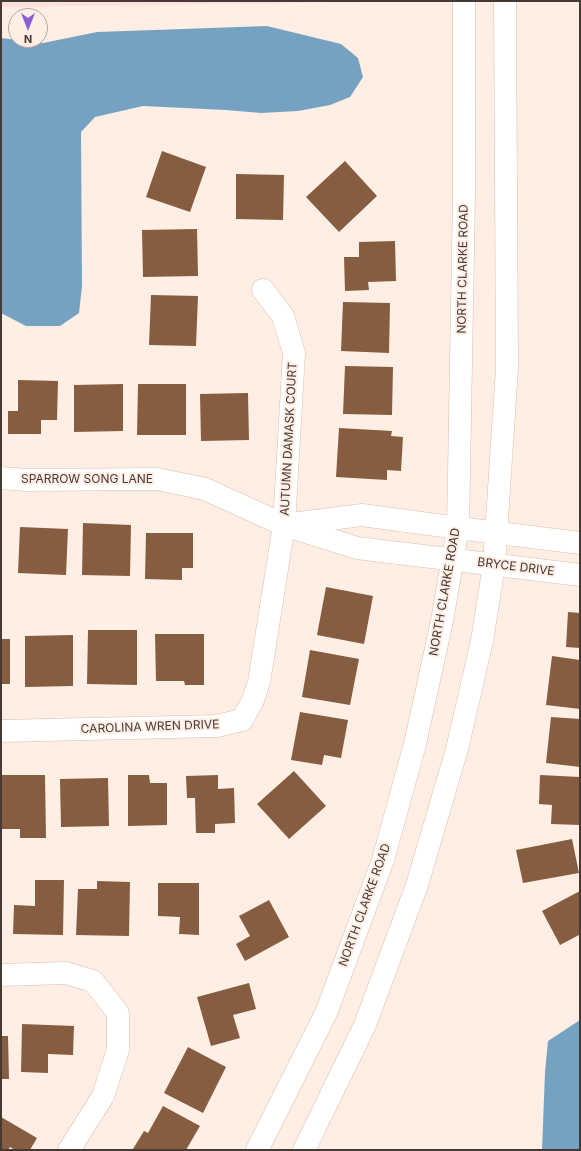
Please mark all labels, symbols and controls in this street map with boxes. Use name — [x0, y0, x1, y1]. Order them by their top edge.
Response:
north arrow — [8, 8, 48, 48]
text: N — [24, 32, 32, 46]
street label: NORTH CLARKE ROAD — [455, 204, 471, 334]
street label: AUTUMN DAMASK COURT — [278, 362, 300, 516]
street label: SPARROW SONG LANE — [21, 472, 153, 486]
street label: NORTH CLARKE ROAD — [427, 527, 463, 657]
street label: BRYCE DRIVE — [477, 555, 555, 579]
street label: CAROLINA WREN DRIVE — [80, 717, 220, 737]
street label: NORTH CLARKE ROAD — [336, 842, 394, 968]

